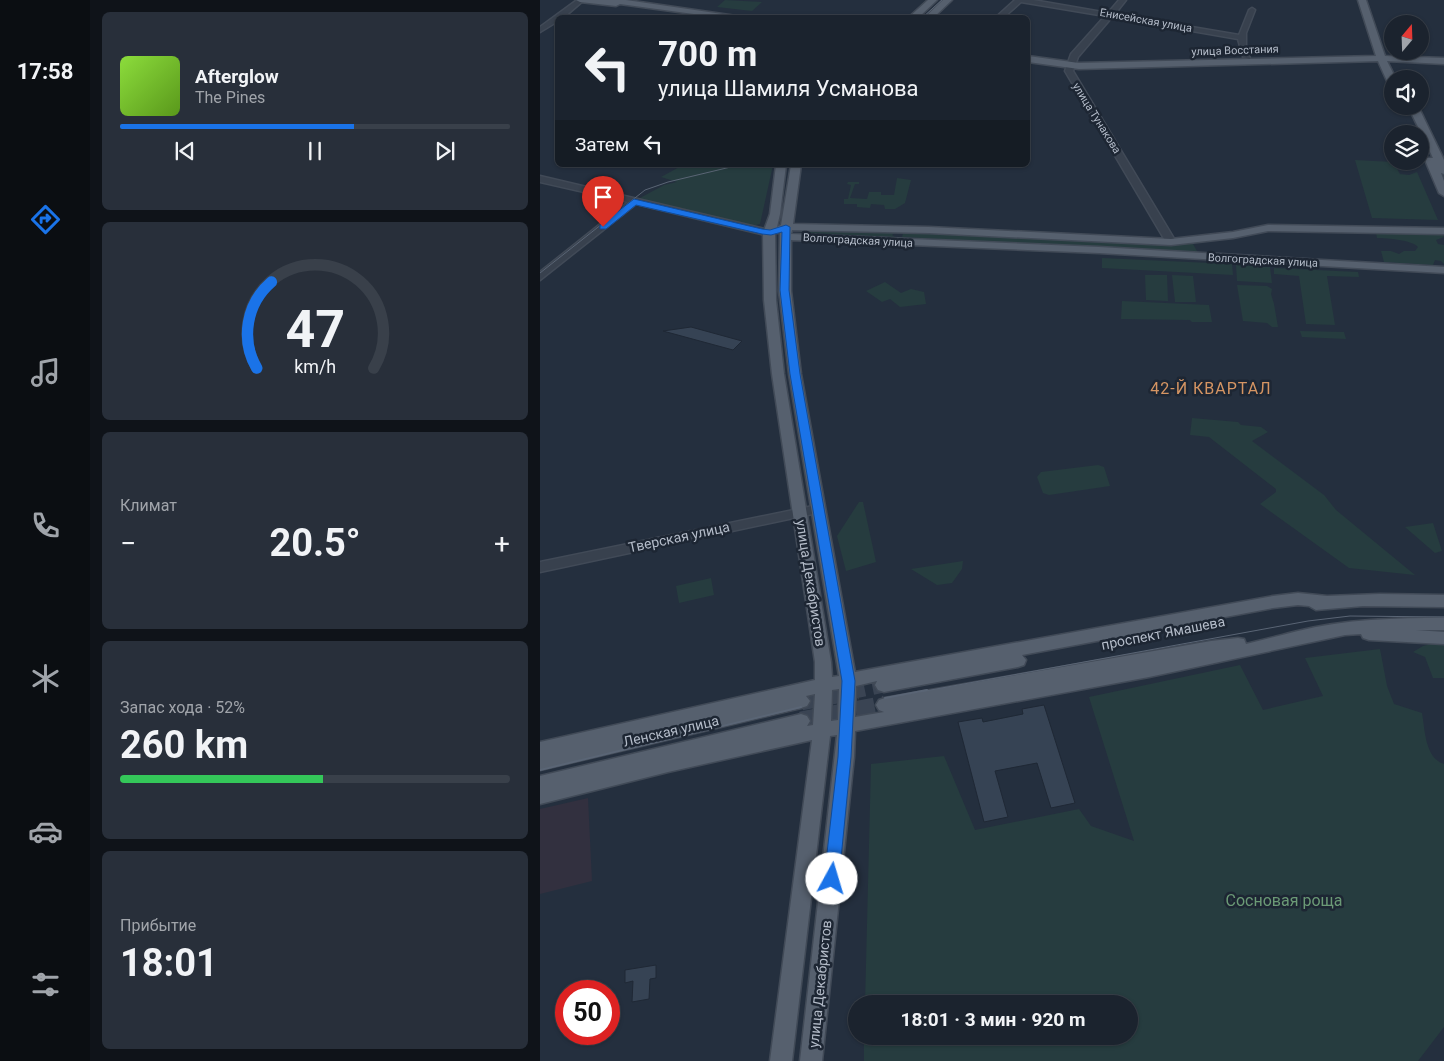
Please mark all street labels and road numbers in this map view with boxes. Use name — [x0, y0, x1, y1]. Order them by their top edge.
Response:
street label: Енисейская улица — [1099, 6, 1193, 35]
street label: улица Восстания — [1191, 42, 1279, 59]
street label: улица Тунакова — [1070, 81, 1124, 156]
street label: Волгоградская улица — [803, 231, 913, 250]
street label: Волгоградская улица — [1208, 251, 1318, 270]
street label: Тверская улица — [627, 518, 731, 556]
street label: улица Декабристов — [793, 518, 829, 648]
street label: проспект Ямашева — [1100, 613, 1226, 653]
street label: Ленская улица — [622, 712, 720, 750]
street label: улица Декабристов — [805, 919, 835, 1049]

